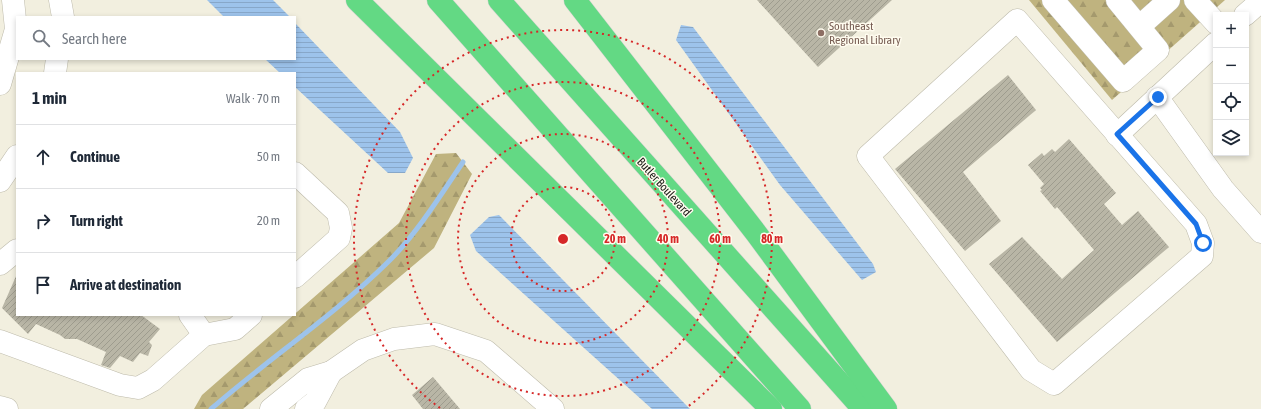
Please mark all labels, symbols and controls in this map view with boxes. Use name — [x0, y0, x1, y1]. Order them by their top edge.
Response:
map controls — [1213, 12, 1249, 156]
button: + — [1213, 12, 1249, 48]
search box — [16, 16, 296, 60]
place label: Southeast Regional Library — [829, 19, 901, 47]
icon: search — [30, 27, 52, 49]
marker: Southeast Regional Library — [816, 28, 826, 38]
text: Search here — [62, 30, 127, 47]
button: − — [1213, 48, 1249, 84]
button: locate — [1213, 84, 1249, 120]
text: 1 min — [32, 88, 67, 108]
route end — [1149, 88, 1167, 106]
text: Walk · 70 m — [226, 91, 280, 106]
button: layers — [1213, 120, 1249, 156]
icon: ahead — [32, 146, 54, 168]
text: Continue — [70, 148, 120, 165]
text: 50 m — [257, 149, 280, 164]
street label: Butler Boulevard — [634, 155, 694, 219]
icon: right — [32, 210, 54, 232]
text: Turn right — [70, 212, 123, 229]
text: 20 m — [257, 213, 280, 228]
centre of rings — [556, 232, 570, 246]
text: 20 m — [604, 232, 626, 246]
text: 40 m — [656, 232, 679, 246]
text: 60 m — [709, 232, 731, 246]
text: 80 m — [761, 232, 783, 246]
route start — [1194, 234, 1212, 252]
icon: arrive — [32, 274, 54, 296]
text: Arrive at destination — [70, 276, 181, 293]

